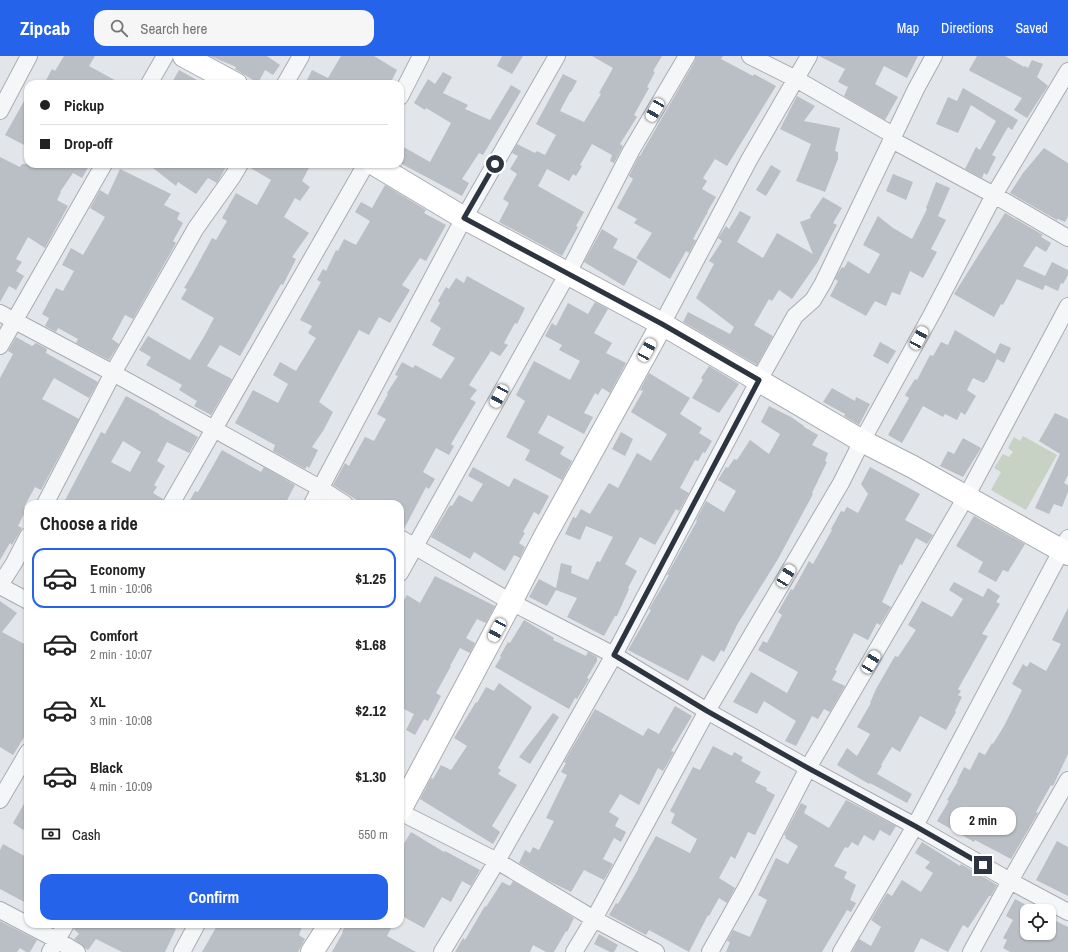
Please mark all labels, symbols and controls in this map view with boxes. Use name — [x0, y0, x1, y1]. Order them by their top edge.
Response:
search box — [94, 10, 374, 46]
text: Zipcab — [20, 15, 70, 41]
icon: search — [108, 17, 130, 39]
text: Search here — [140, 18, 207, 39]
text: Map — [897, 19, 919, 37]
text: Directions — [941, 19, 993, 37]
text: Saved — [1015, 19, 1048, 37]
text: Pickup — [64, 95, 104, 116]
car — [644, 97, 666, 123]
text: Drop-off — [64, 133, 113, 154]
route start — [486, 155, 504, 173]
car — [908, 325, 930, 351]
car — [636, 337, 658, 363]
car — [488, 383, 510, 409]
text: Choose a ride — [40, 511, 138, 536]
text: Economy — [90, 559, 145, 580]
icon: car — [42, 560, 78, 596]
car — [775, 563, 797, 589]
text: $1.25 — [355, 568, 386, 589]
text: 1 min · 10:06 — [90, 580, 152, 597]
car — [486, 617, 508, 643]
text: Comfort — [90, 625, 138, 646]
icon: car — [42, 626, 78, 662]
text: $1.68 — [355, 634, 386, 655]
text: 2 min · 10:07 — [90, 646, 152, 663]
car — [860, 649, 882, 675]
text: XL — [90, 691, 106, 712]
icon: car — [42, 692, 78, 728]
text: $2.12 — [355, 700, 386, 721]
text: 3 min · 10:08 — [90, 712, 152, 729]
text: Black — [90, 757, 123, 778]
icon: car — [42, 758, 78, 794]
text: $1.30 — [355, 766, 386, 787]
text: 4 min · 10:09 — [90, 778, 152, 795]
callout: 2 min — [950, 807, 1016, 835]
text: 2 min — [969, 812, 997, 829]
icon: cash — [40, 823, 62, 845]
text: Cash — [72, 824, 101, 845]
text: 550 m — [358, 826, 388, 843]
route end — [974, 856, 992, 874]
button: Confirm — [40, 874, 388, 920]
map controls — [1020, 904, 1056, 940]
button: locate — [1020, 904, 1056, 940]

